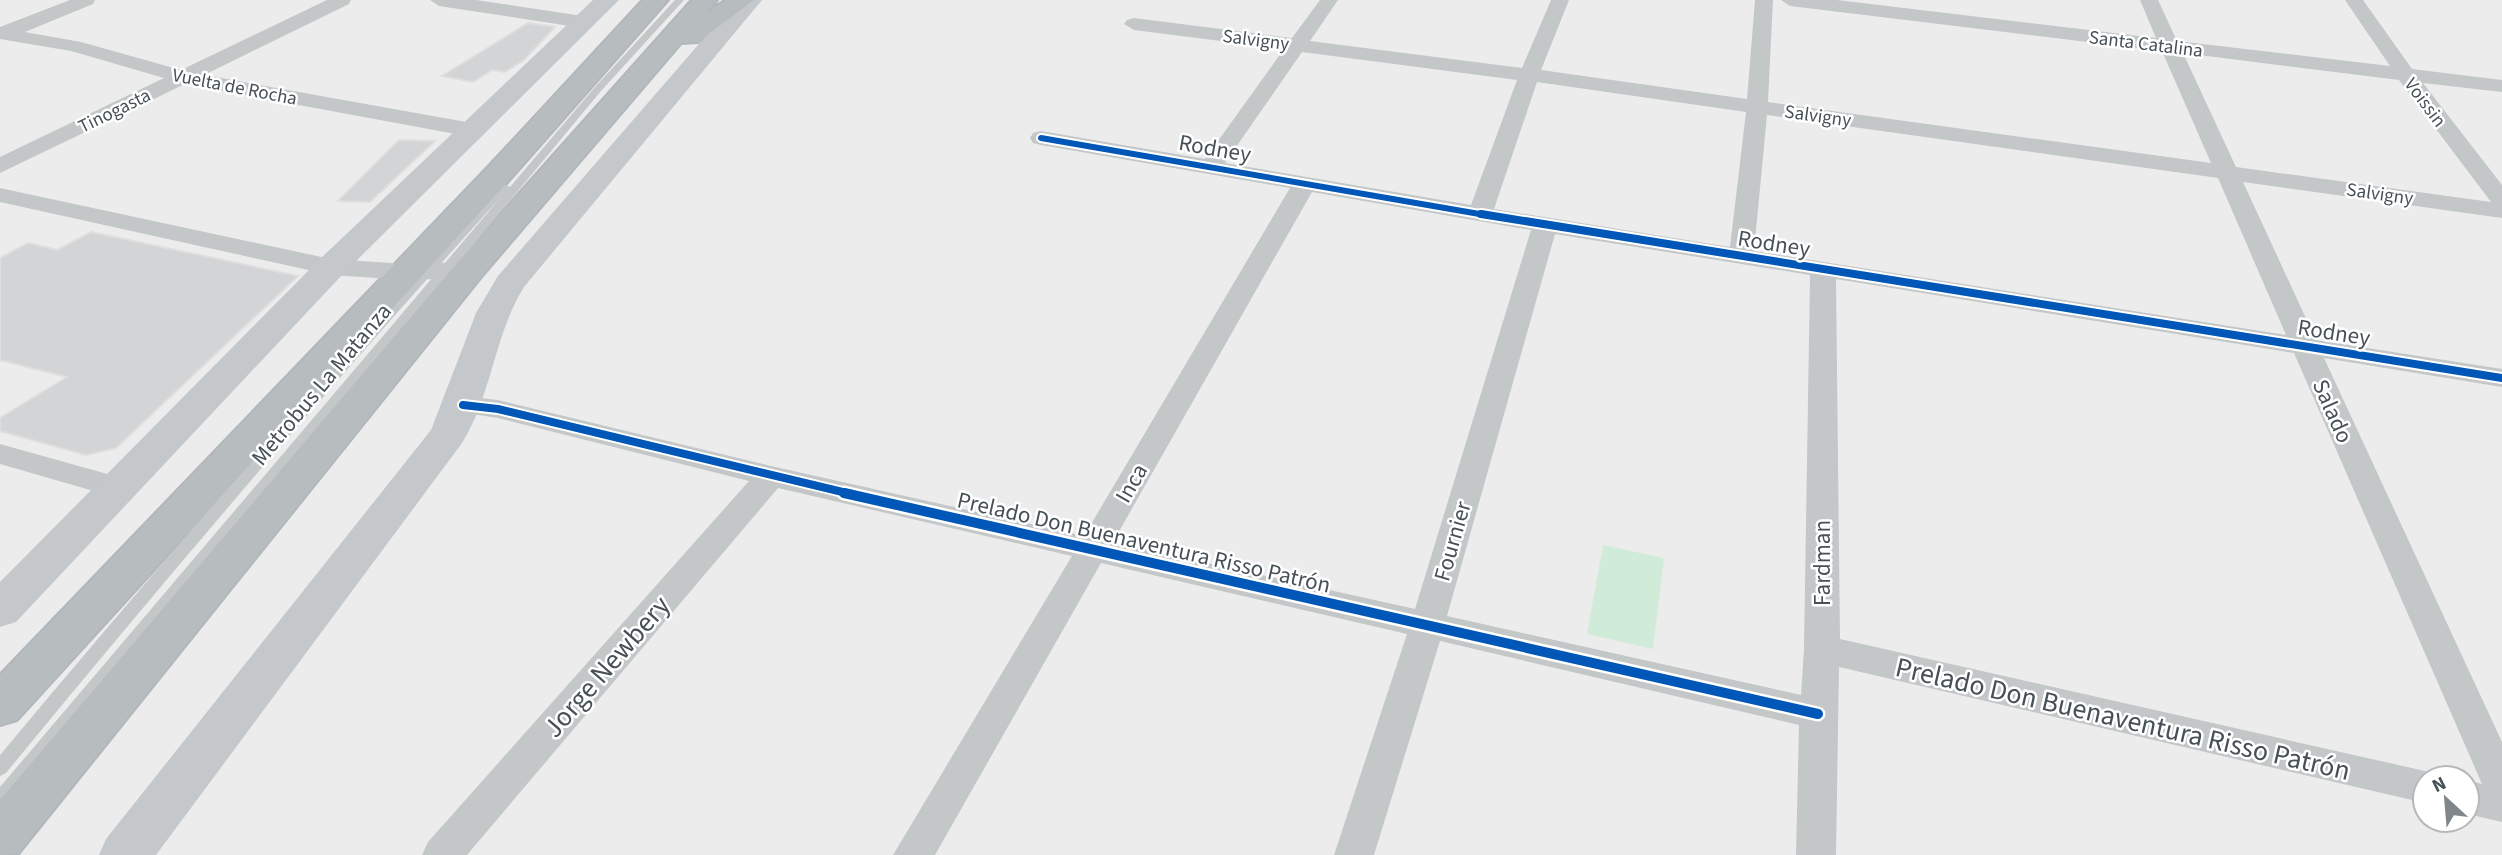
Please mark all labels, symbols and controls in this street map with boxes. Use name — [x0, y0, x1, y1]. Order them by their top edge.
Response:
street label: Salvigny — [1221, 23, 1291, 58]
street label: Santa Catalina — [2087, 24, 2204, 65]
street label: Vuelta de Rocha — [170, 62, 299, 113]
street label: Voissin — [2397, 73, 2452, 133]
street label: Tinogasta — [74, 82, 155, 140]
street label: Salvigny — [1783, 98, 1853, 135]
street label: Rodney — [1176, 126, 1254, 171]
street label: Salvigny — [2345, 176, 2415, 213]
street label: Rodney — [1735, 221, 1813, 266]
street label: Metrobus La Matanza — [243, 296, 399, 473]
street label: Rodney — [2295, 310, 2373, 355]
street label: Salado — [2304, 374, 2361, 448]
street label: Inca — [1107, 457, 1156, 509]
street label: Prelado Don Buenaventura Risso Patrón — [954, 483, 1334, 602]
street label: Fournier — [1425, 496, 1480, 585]
street label: Fardman — [1806, 520, 1839, 606]
street label: Jorge Newbery — [534, 587, 680, 746]
street label: Prelado Don Buenaventura Risso Patrón — [1891, 647, 2354, 791]
north arrow — [2411, 764, 2481, 834]
text: N — [2428, 770, 2451, 800]

